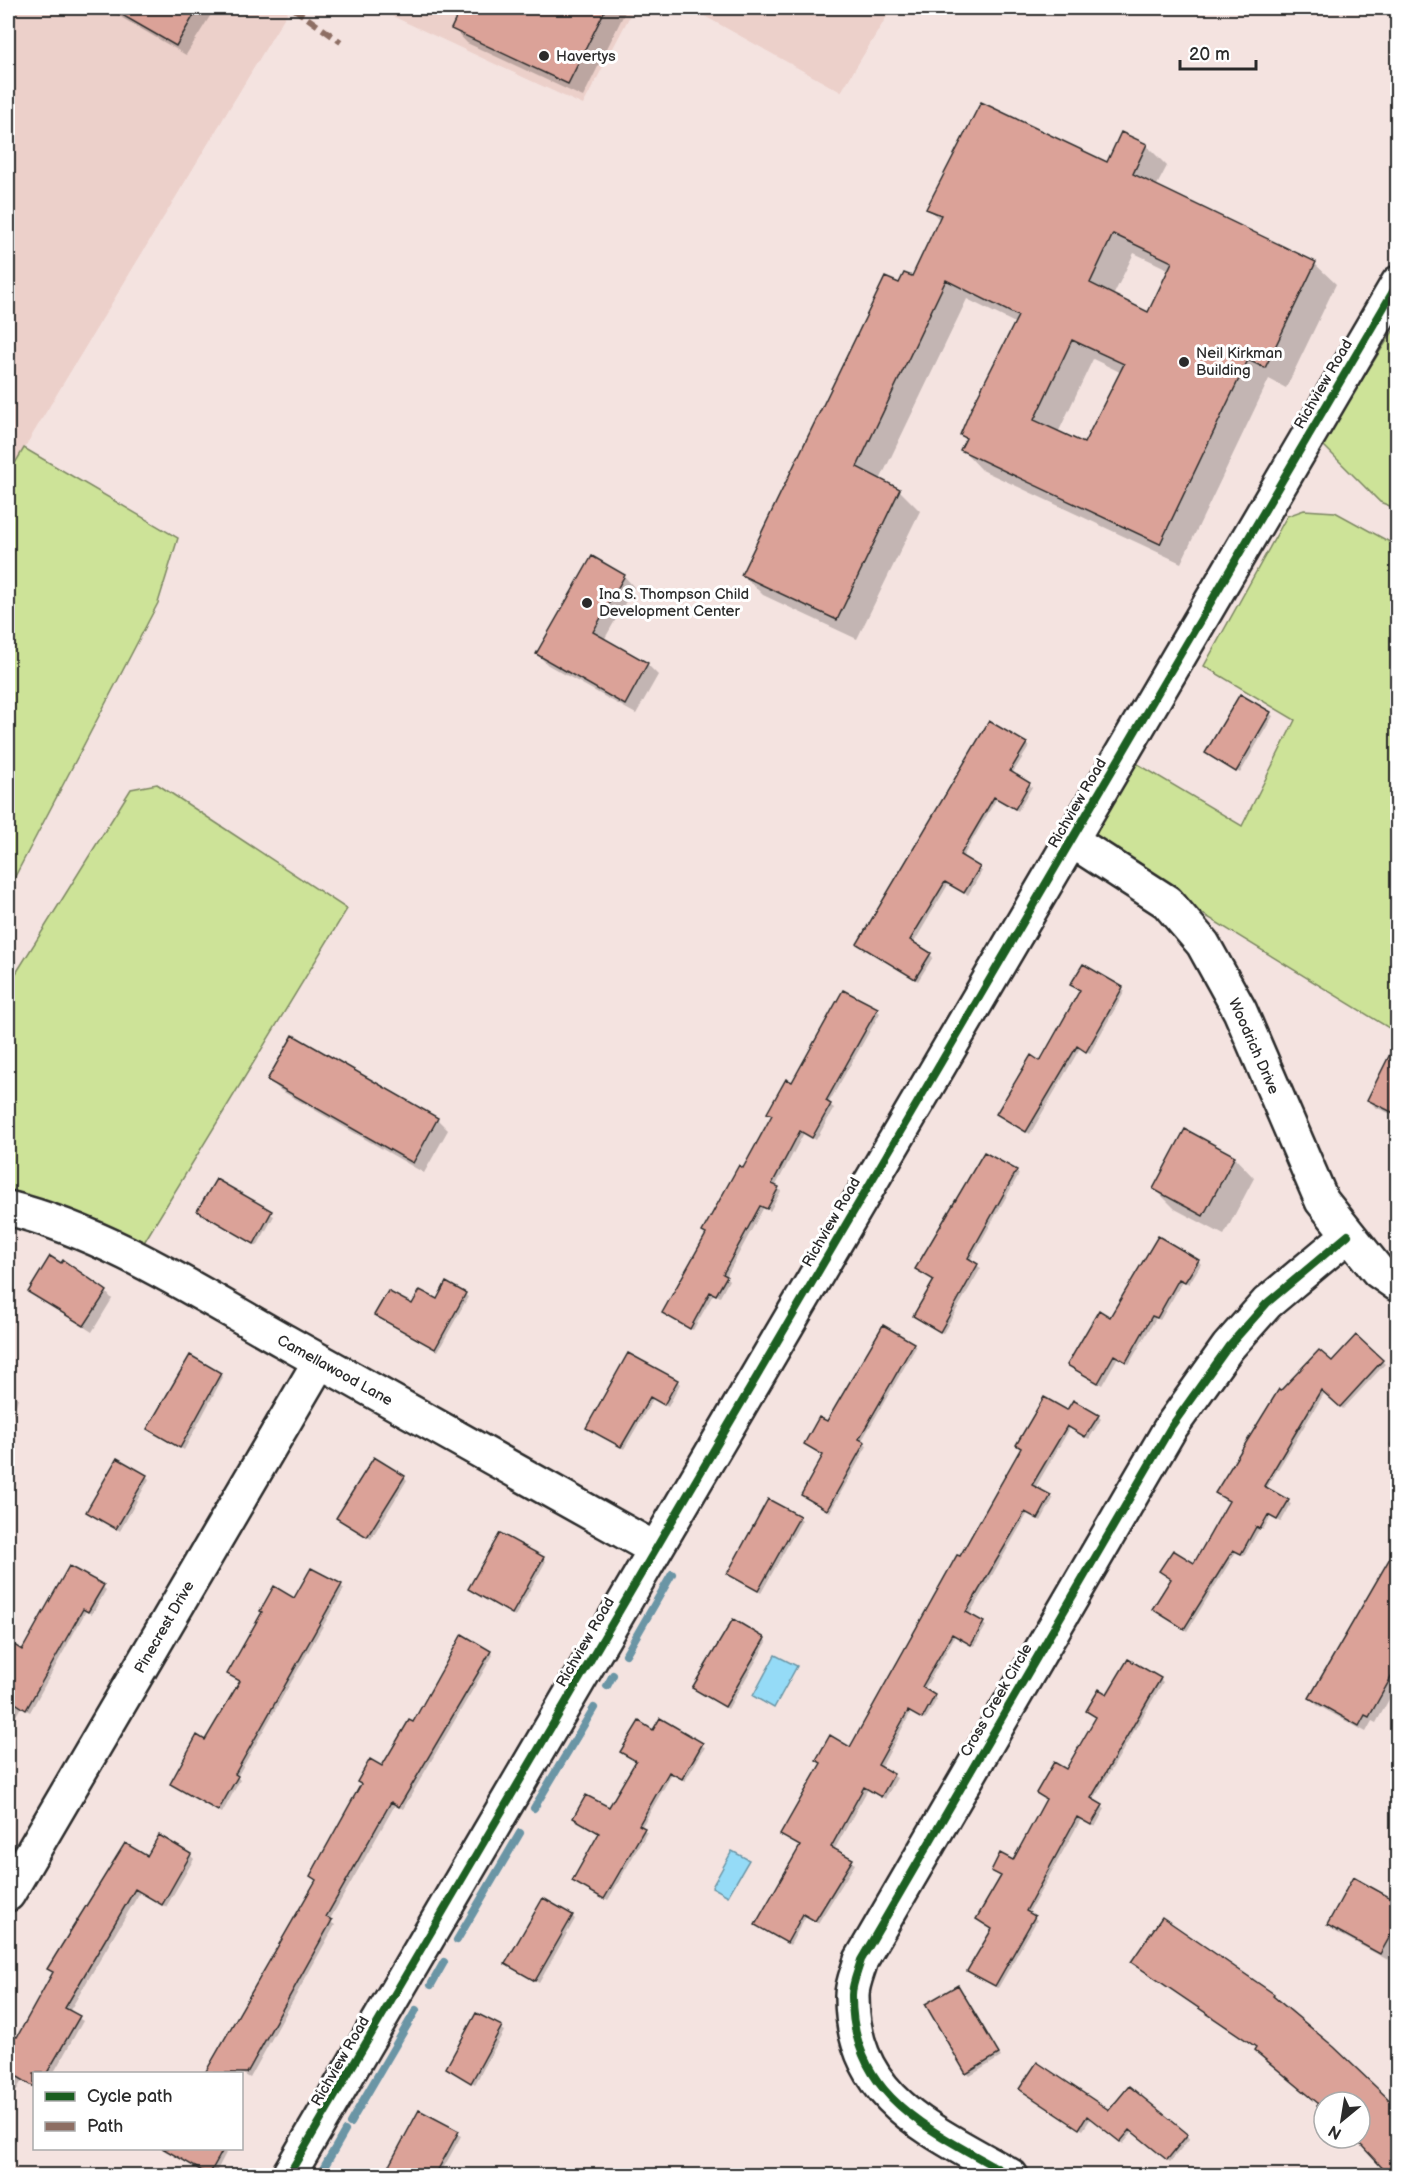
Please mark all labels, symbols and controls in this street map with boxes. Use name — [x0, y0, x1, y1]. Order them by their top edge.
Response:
scale bar — [1180, 33, 1256, 71]
text: 20 m — [1189, 44, 1230, 65]
place label: Havertys — [556, 47, 616, 66]
marker: Havertys — [537, 49, 551, 63]
street label: Richview Road — [1290, 336, 1357, 432]
place label: Neil Kirkman Building — [1196, 344, 1282, 380]
marker: Neil Kirkman Building — [1177, 355, 1191, 369]
place label: Ina S. Thompson Child Development Center — [599, 585, 749, 621]
marker: Ina S. Thompson Child Development Center — [580, 596, 594, 610]
street label: Richview Road — [1044, 755, 1111, 851]
street label: Woodrich Drive — [1224, 995, 1283, 1097]
street label: Richview Road — [798, 1174, 865, 1270]
street label: Camellawood Lane — [274, 1331, 396, 1410]
street label: Pinecrest Drive — [130, 1578, 199, 1677]
street label: Richview Road — [552, 1594, 619, 1690]
street label: Cross Creek Circle — [956, 1640, 1037, 1760]
street label: Richview Road — [307, 2013, 374, 2109]
legend — [33, 2072, 243, 2150]
text: Cycle path — [87, 2086, 173, 2107]
north arrow — [1312, 2090, 1372, 2150]
text: Path — [87, 2116, 123, 2137]
text: N — [1325, 2120, 1345, 2143]

